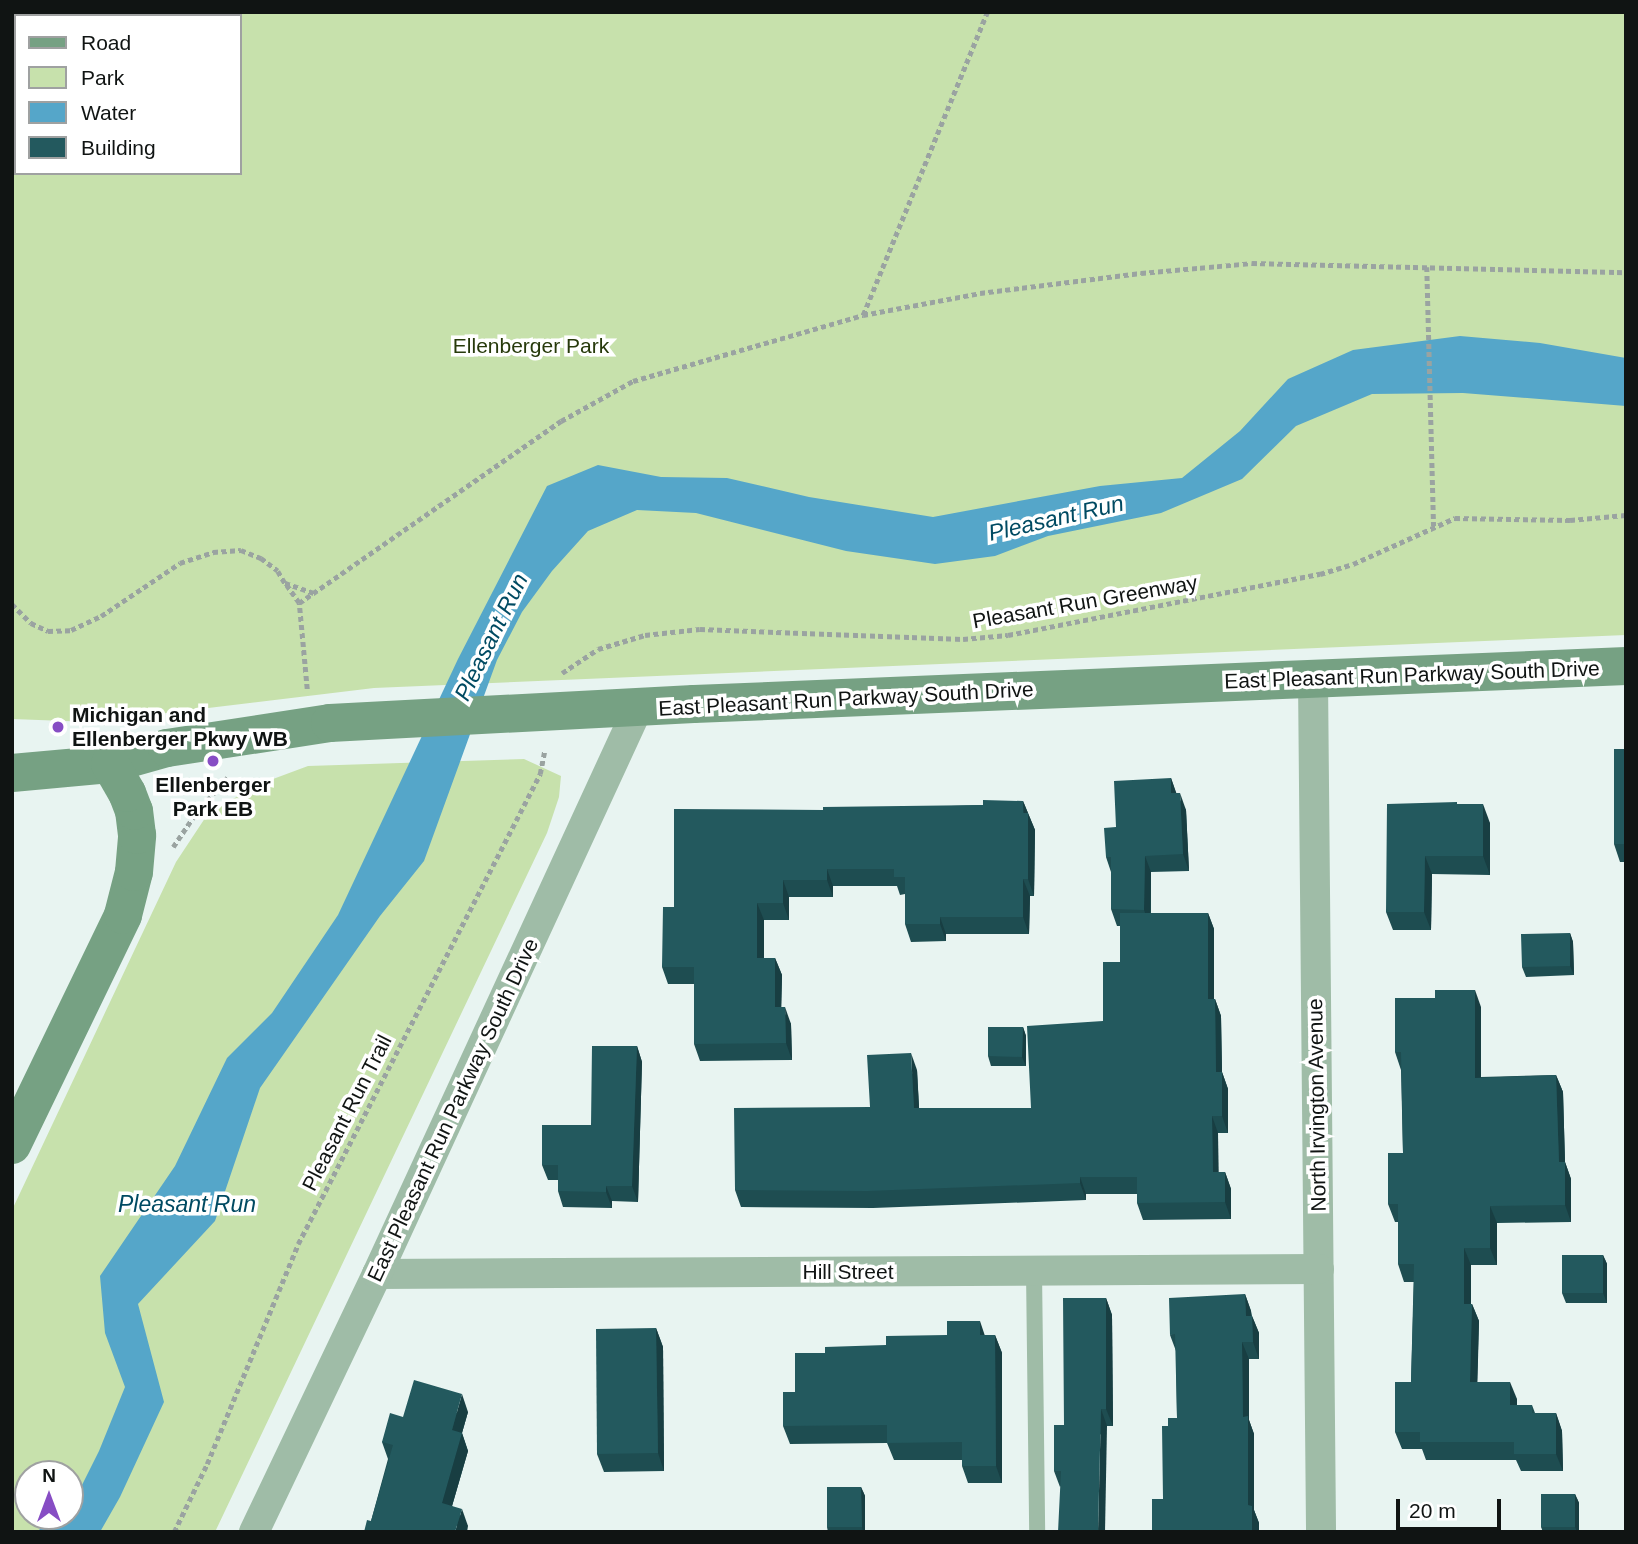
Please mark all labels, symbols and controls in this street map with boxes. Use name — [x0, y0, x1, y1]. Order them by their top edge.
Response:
legend — [14, 14, 242, 175]
text: Road — [81, 31, 131, 54]
text: Park — [81, 66, 124, 89]
text: Water — [81, 101, 136, 124]
text: Building — [81, 136, 156, 159]
park label: Ellenberger Park — [453, 333, 609, 359]
water label: Pleasant Run — [986, 489, 1126, 547]
water label: Pleasant Run — [448, 569, 534, 705]
street label: Pleasant Run Greenway — [971, 570, 1199, 634]
street label: East Pleasant Run Parkway South Drive — [1224, 656, 1600, 694]
street label: East Pleasant Run Parkway South Drive — [658, 677, 1034, 721]
place label: Michigan and Ellenberger Pkwy WB — [72, 702, 288, 752]
marker: Michigan and Ellenberger Pkwy WB — [50, 719, 66, 735]
marker: Ellenberger Park EB — [205, 753, 221, 769]
place label: Ellenberger Park EB — [155, 772, 271, 822]
street label: East Pleasant Run Parkway South Drive — [362, 934, 544, 1286]
street label: North Irvington Avenue — [1303, 998, 1331, 1212]
street label: Pleasant Run Trail — [297, 1031, 397, 1195]
water label: Pleasant Run — [118, 1190, 256, 1218]
street label: Hill Street — [802, 1259, 894, 1285]
north arrow — [14, 1460, 84, 1530]
text: N — [42, 1465, 56, 1486]
scale bar — [1400, 1484, 1505, 1528]
text: 20 m — [1409, 1499, 1456, 1522]

